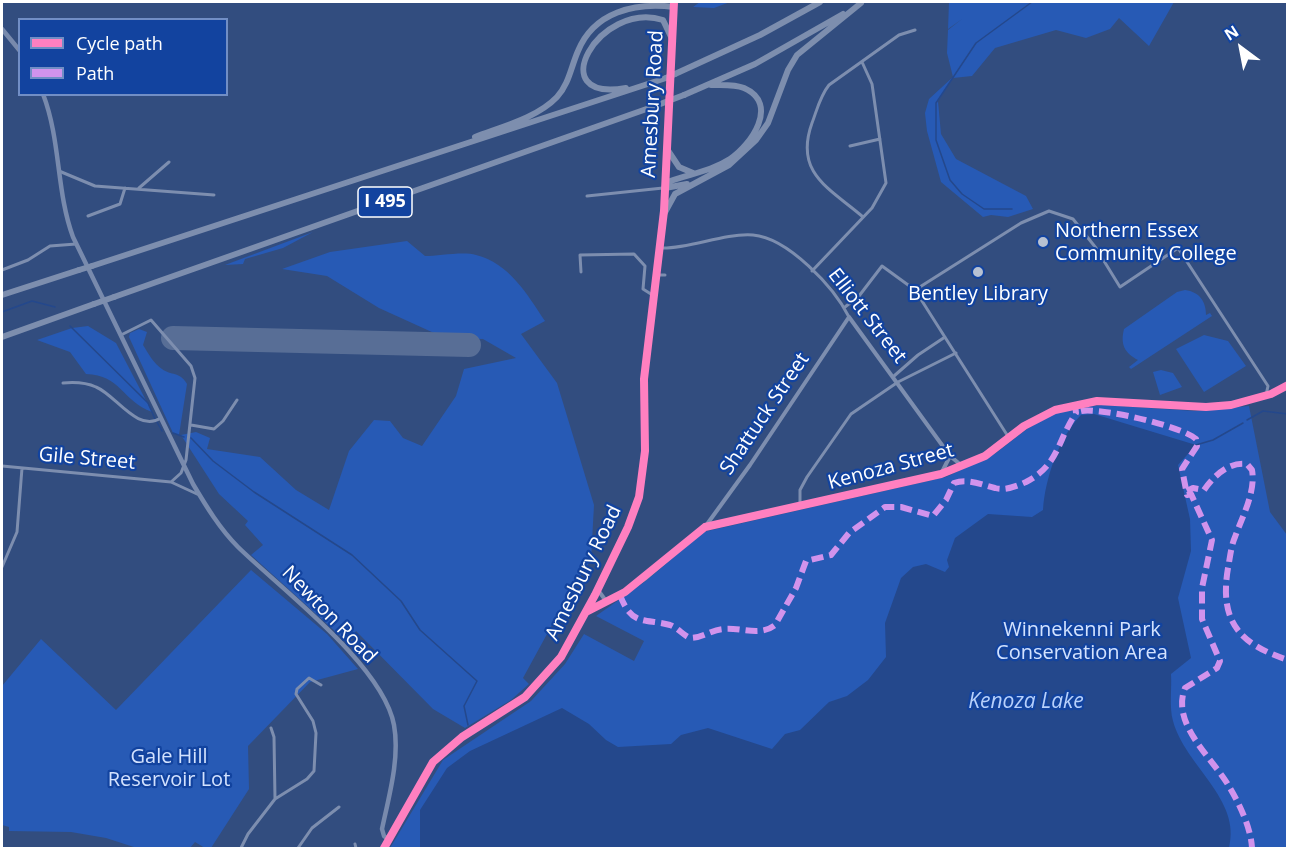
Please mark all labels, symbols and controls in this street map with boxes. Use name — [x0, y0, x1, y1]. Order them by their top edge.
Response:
legend — [18, 18, 228, 96]
north arrow — [1211, 18, 1271, 78]
text: N — [1220, 20, 1243, 46]
street label: Amesbury Road — [637, 30, 669, 178]
text: Cycle path — [76, 31, 163, 55]
text: Path — [76, 61, 114, 85]
road number: I 495 — [358, 187, 412, 217]
place label: Northern Essex Community College — [1055, 219, 1237, 266]
marker: Northern Essex Community College — [1036, 235, 1050, 249]
street label: Elliott Street — [823, 264, 911, 368]
marker: Bentley Library — [971, 265, 985, 279]
place label: Bentley Library — [908, 282, 1048, 306]
street label: Shattuck Street — [715, 348, 815, 480]
street label: Kenoza Street — [825, 439, 957, 495]
street label: Gile Street — [38, 443, 136, 475]
street label: Amesbury Road — [541, 501, 627, 645]
street label: Newton Road — [277, 561, 381, 669]
park label: Winnekenni Park Conservation Area — [996, 618, 1168, 665]
water label: Kenoza Lake — [968, 689, 1084, 715]
park label: Gale Hill Reservoir Lot — [108, 745, 230, 792]

